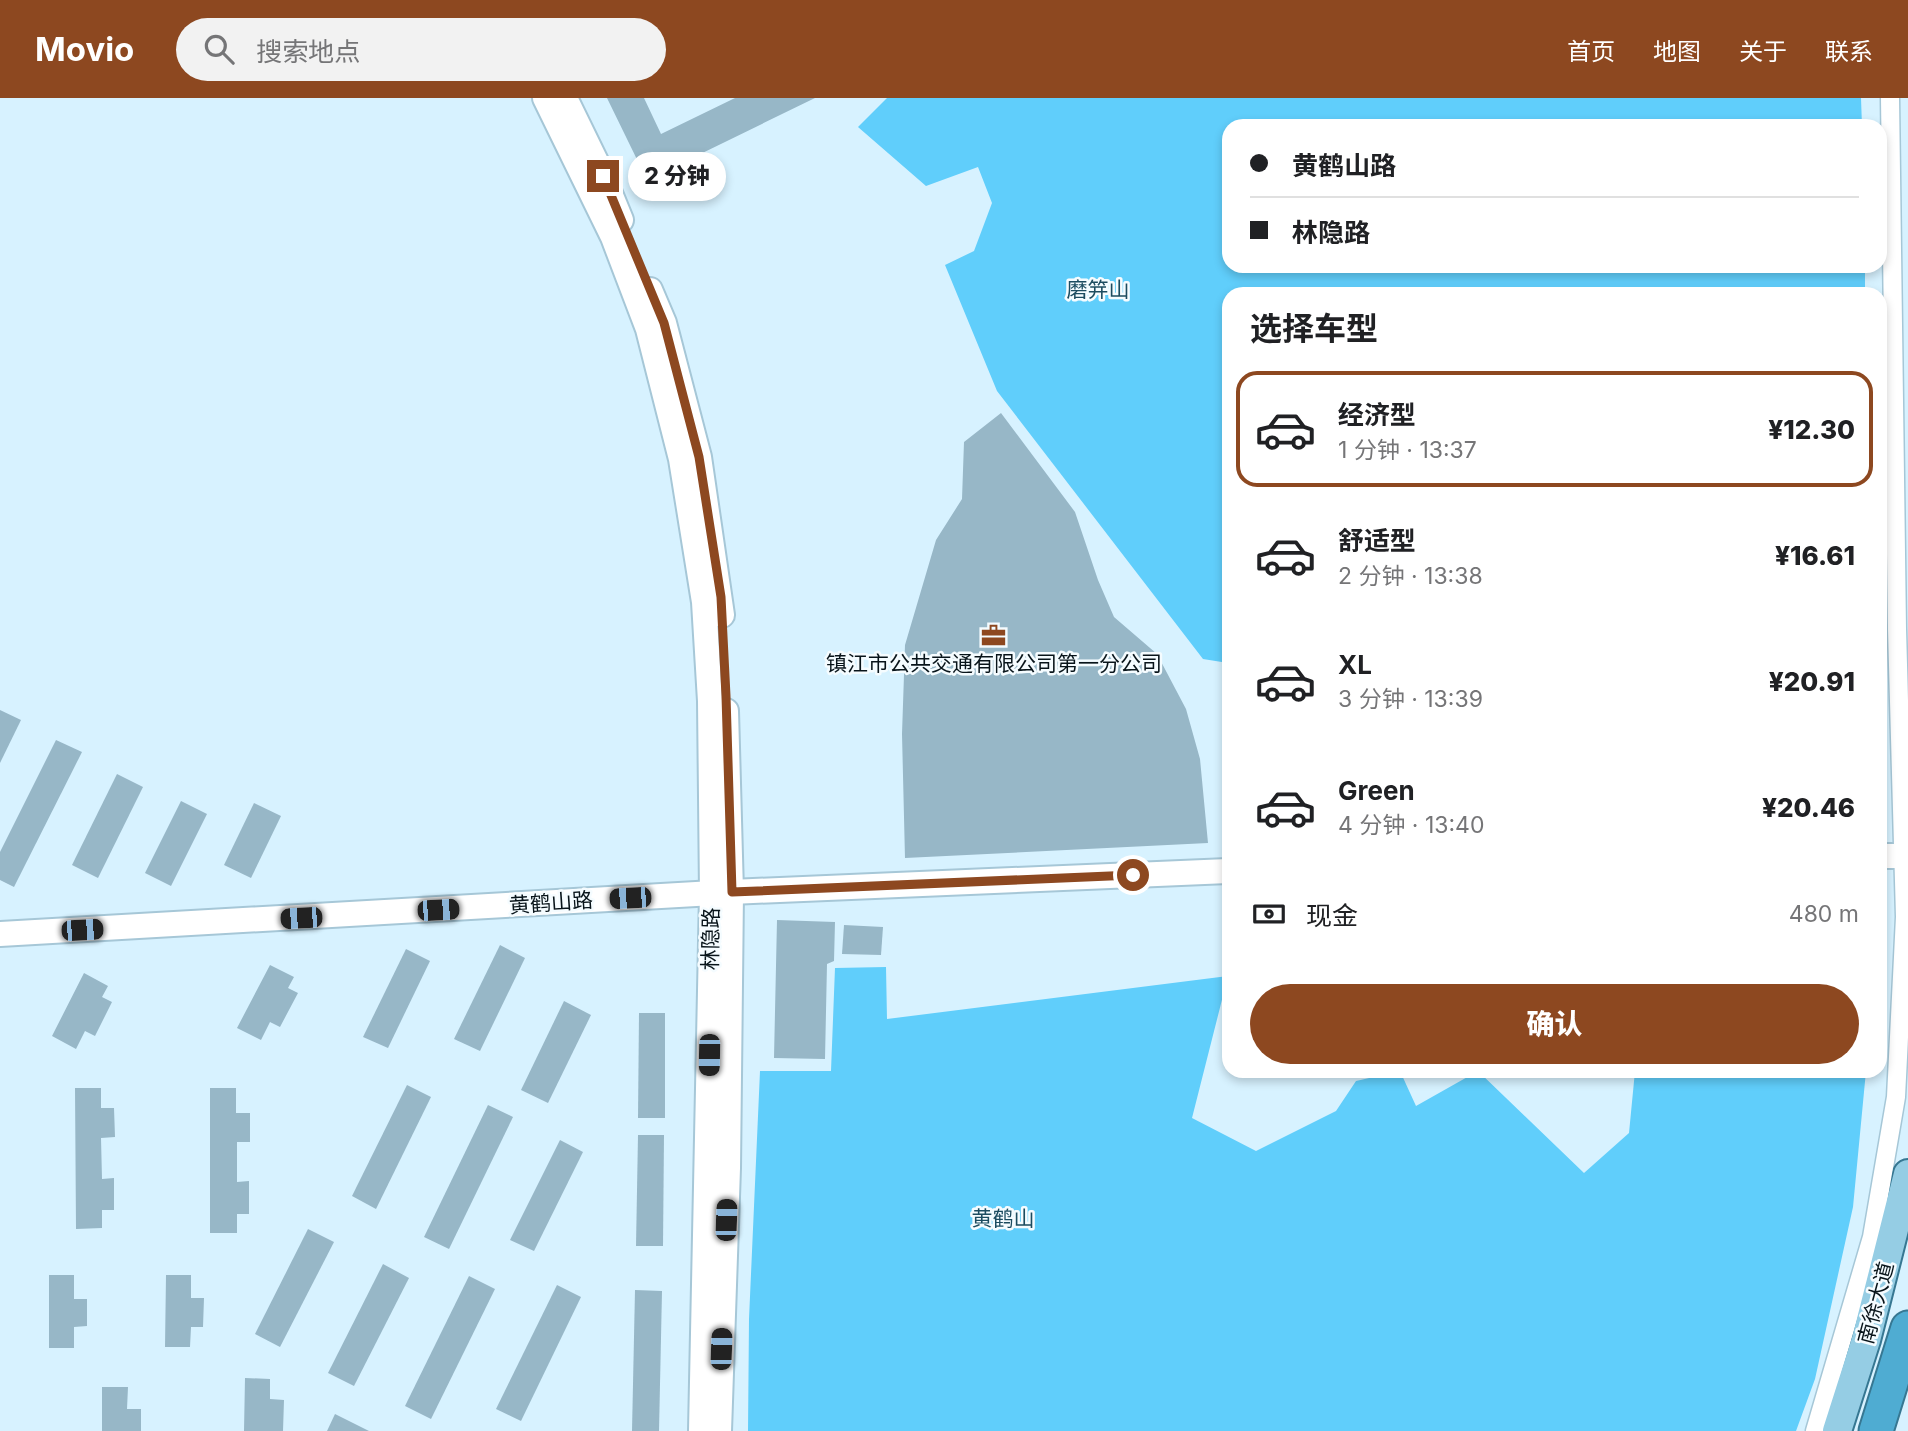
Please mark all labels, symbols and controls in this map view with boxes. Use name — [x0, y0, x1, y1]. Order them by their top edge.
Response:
search box — [176, 18, 666, 81]
text: Movio — [35, 29, 134, 69]
icon: search — [200, 30, 238, 68]
text: 搜索地点 — [256, 36, 360, 67]
text: 首页 — [1567, 37, 1615, 66]
text: 地图 — [1653, 37, 1701, 66]
text: 关于 — [1739, 37, 1787, 66]
text: 联系 — [1825, 37, 1873, 66]
text: 黄鹤山路 — [1292, 150, 1396, 181]
callout: 2 分钟 — [628, 152, 726, 200]
route end — [587, 160, 619, 192]
text: 2 分钟 — [644, 162, 710, 190]
text: 林隐路 — [1292, 217, 1370, 248]
park label: 磨笄山 — [1067, 277, 1130, 302]
text: 选择车型 — [1250, 309, 1378, 348]
icon: car — [1254, 398, 1317, 461]
text: 经济型 — [1338, 399, 1416, 430]
text: ¥12.30 — [1768, 414, 1855, 445]
text: 1 分钟 · 13:37 — [1338, 436, 1477, 464]
icon: car — [1254, 524, 1317, 587]
text: 舒适型 — [1338, 525, 1416, 556]
text: ¥16.61 — [1775, 540, 1855, 571]
text: 2 分钟 · 13:38 — [1338, 562, 1483, 590]
office icon: 镇江市公共交通有限公司第一分公司 — [980, 621, 1008, 649]
text: XL — [1338, 649, 1372, 680]
icon: car — [1254, 650, 1317, 713]
place label: 镇江市公共交通有限公司第一分公司 — [826, 651, 1162, 676]
text: ¥20.91 — [1769, 666, 1855, 697]
text: 3 分钟 · 13:39 — [1338, 685, 1483, 713]
text: Green — [1338, 775, 1415, 806]
icon: car — [1254, 776, 1317, 839]
text: ¥20.46 — [1762, 792, 1855, 823]
text: 4 分钟 · 13:40 — [1338, 811, 1484, 839]
route start — [1117, 859, 1149, 891]
car — [609, 886, 652, 910]
street label: 黄鹤山路 — [508, 887, 594, 918]
icon: cash — [1250, 895, 1288, 933]
car — [417, 898, 460, 922]
text: 现金 — [1306, 900, 1358, 931]
text: 480 m — [1789, 900, 1859, 928]
car — [280, 906, 323, 930]
street label: 林隐路 — [697, 907, 724, 971]
car — [61, 918, 104, 942]
button: 确认 — [1250, 984, 1859, 1064]
car — [699, 1034, 720, 1076]
car — [715, 1199, 738, 1241]
park label: 黄鹤山 — [972, 1206, 1035, 1231]
street label: 南徐大道 — [1853, 1259, 1898, 1347]
car — [710, 1328, 733, 1370]

